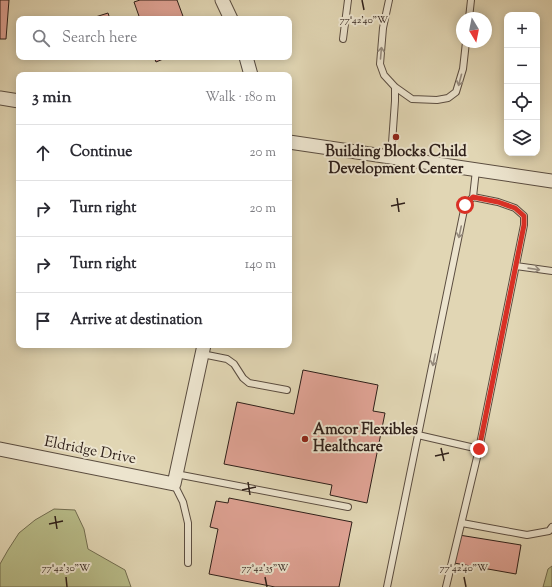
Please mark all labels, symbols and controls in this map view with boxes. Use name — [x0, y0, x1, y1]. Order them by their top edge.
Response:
north arrow — [456, 12, 492, 48]
map controls — [504, 12, 540, 156]
button: + — [504, 12, 540, 48]
text: 77°42'40"W — [340, 13, 388, 28]
search box — [16, 16, 292, 60]
icon: search — [30, 27, 52, 49]
text: Search here — [62, 28, 137, 49]
one-way arrow — [377, 47, 385, 60]
button: − — [504, 48, 540, 84]
one-way arrow — [455, 74, 463, 87]
button: locate — [504, 84, 540, 120]
text: 3 min — [32, 86, 71, 110]
text: Walk · 180 m — [205, 89, 276, 107]
button: layers — [504, 120, 540, 156]
marker: Building Blocks Child Development Center — [391, 132, 401, 142]
icon: ahead — [32, 142, 54, 164]
text: Continue — [70, 142, 132, 163]
place label: Building Blocks Child Development Center — [325, 142, 467, 180]
text: 20 m — [250, 144, 276, 162]
route start — [456, 196, 474, 214]
icon: right — [32, 198, 54, 220]
text: Turn right — [70, 198, 136, 219]
text: 20 m — [250, 200, 276, 218]
one-way arrow — [455, 225, 463, 238]
icon: right — [32, 254, 54, 276]
text: Turn right — [70, 254, 136, 275]
text: 140 m — [245, 256, 276, 274]
one-way arrow — [527, 265, 540, 273]
icon: arrive — [32, 310, 54, 332]
text: Arrive at destination — [70, 310, 203, 331]
one-way arrow — [429, 353, 437, 366]
place label: Amcor Flexibles Healthcare — [313, 420, 418, 458]
street label: Eldridge Drive — [42, 432, 138, 470]
marker: Amcor Flexibles Healthcare — [300, 434, 310, 444]
route end — [470, 440, 488, 458]
text: 77°42'30"W — [42, 561, 90, 576]
text: 77°42'35"W — [242, 561, 288, 576]
text: 77°42'40"W — [440, 561, 488, 576]

